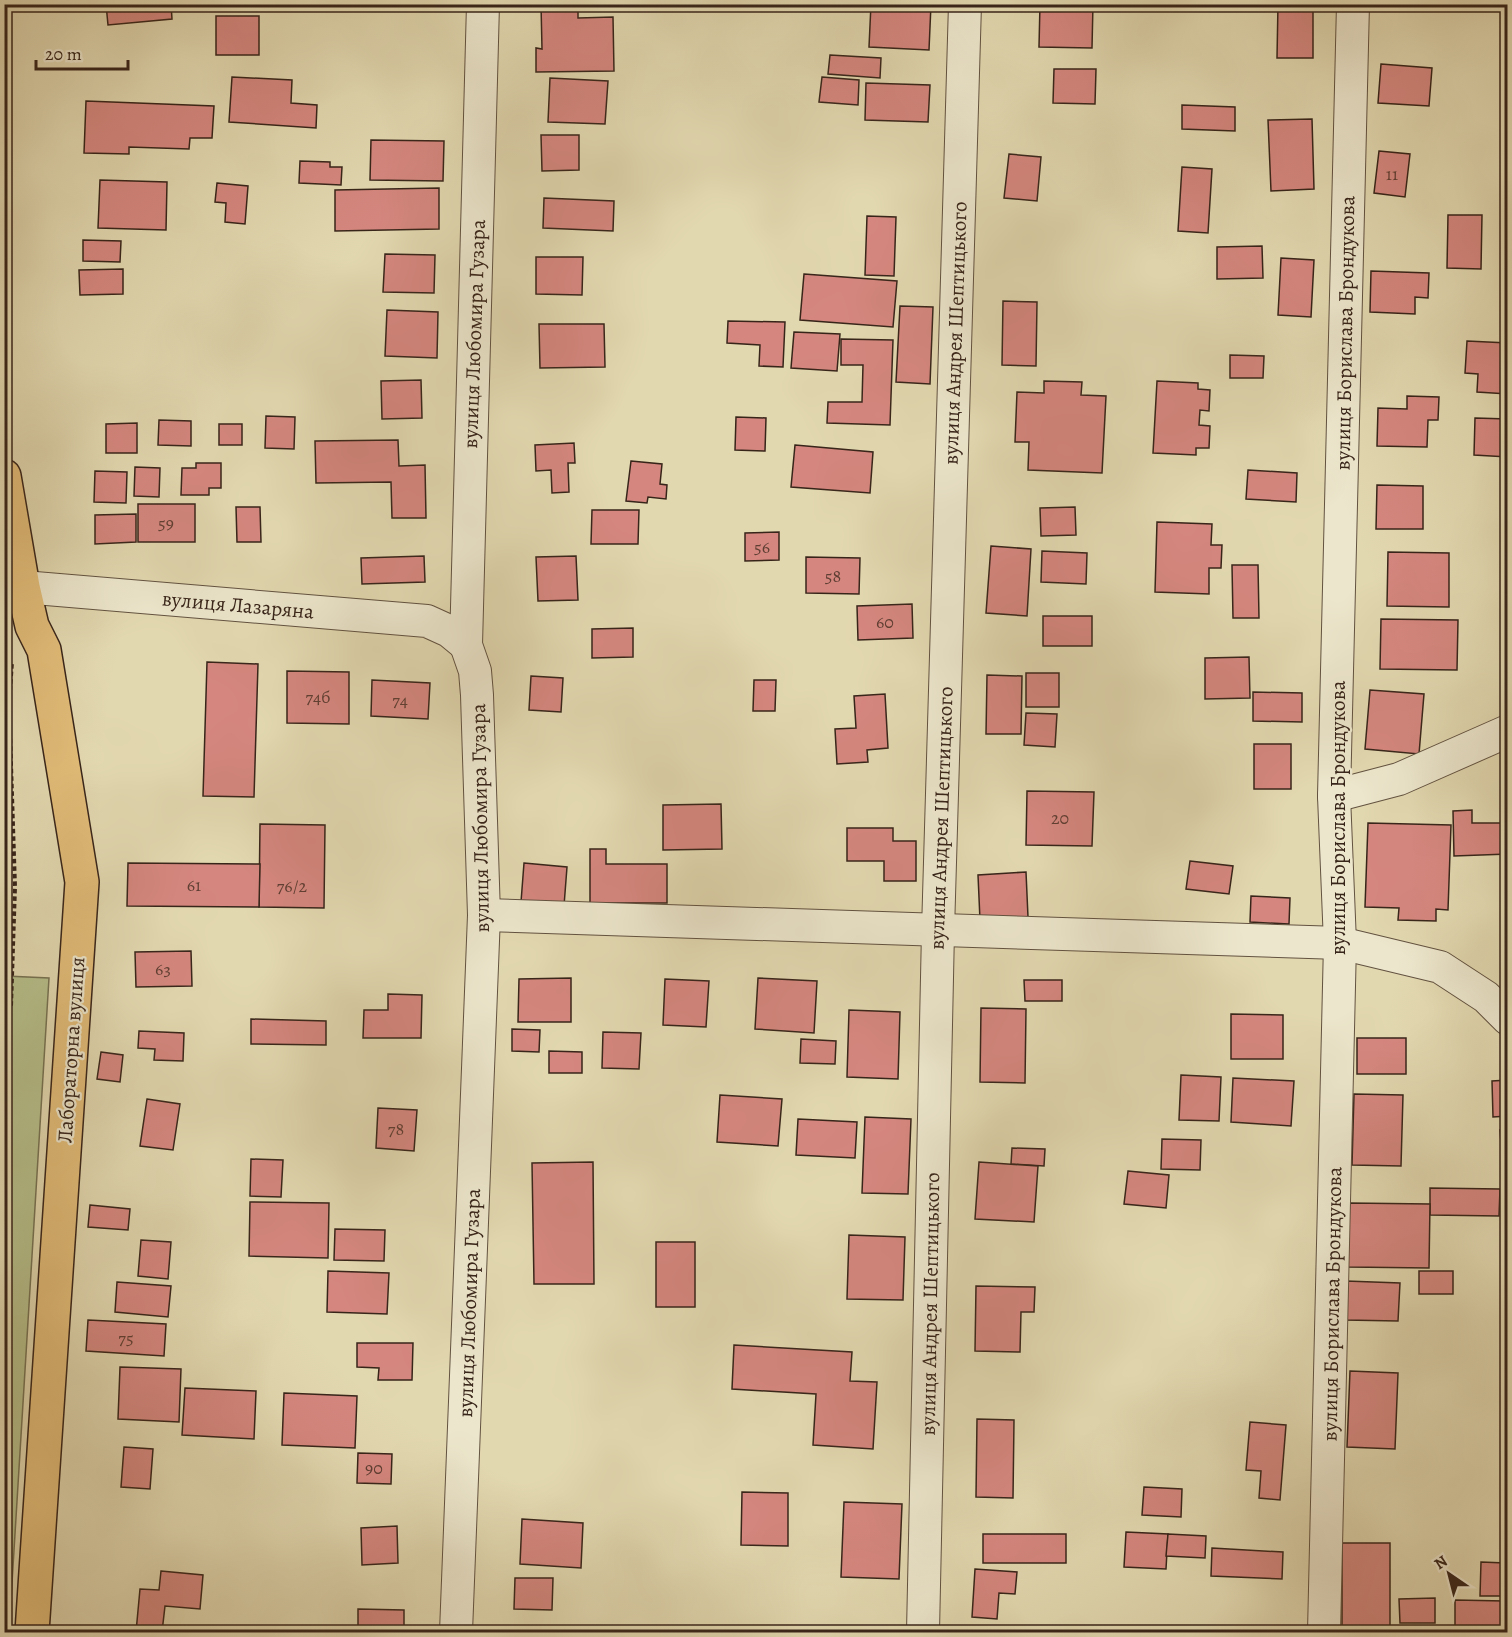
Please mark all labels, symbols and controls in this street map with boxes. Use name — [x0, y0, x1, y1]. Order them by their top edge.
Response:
scale bar — [36, 33, 128, 71]
text: 20 m — [45, 42, 82, 66]
house number: 11 — [1386, 162, 1398, 186]
street label: вулиця Борислава Брондукова — [1329, 195, 1361, 471]
street label: вулиця Андрея Шептицького — [936, 201, 974, 465]
street label: вулиця Любомира Гузара — [456, 219, 492, 449]
house number: 59 — [158, 511, 174, 535]
house number: 56 — [754, 535, 770, 559]
house number: 58 — [825, 564, 841, 588]
street label: вулиця Лазаряна — [161, 584, 315, 626]
house number: 60 — [876, 610, 894, 634]
street label: вулиця Борислава Брондукова — [1324, 680, 1352, 955]
house number: 74б — [305, 685, 331, 709]
street label: вулиця Андрея Шептицького — [922, 686, 960, 950]
house number: 74 — [392, 688, 408, 712]
street label: вулиця Любомира Гузара — [464, 703, 496, 933]
house number: 20 — [1051, 806, 1069, 830]
house number: 61 — [187, 873, 201, 897]
house number: 76/2 — [277, 874, 308, 898]
street label: Лабораторна вулиця — [51, 956, 91, 1144]
house number: 63 — [155, 957, 171, 981]
house number: 78 — [388, 1117, 404, 1141]
street label: вулиця Борислава Брондукова — [1316, 1166, 1348, 1442]
street label: вулиця Андрея Шептицького — [914, 1172, 946, 1436]
street label: вулиця Любомира Гузара — [451, 1188, 487, 1418]
house number: 75 — [118, 1326, 134, 1350]
house number: 90 — [365, 1456, 383, 1480]
north arrow — [1419, 1544, 1479, 1604]
text: N — [1430, 1550, 1452, 1575]

